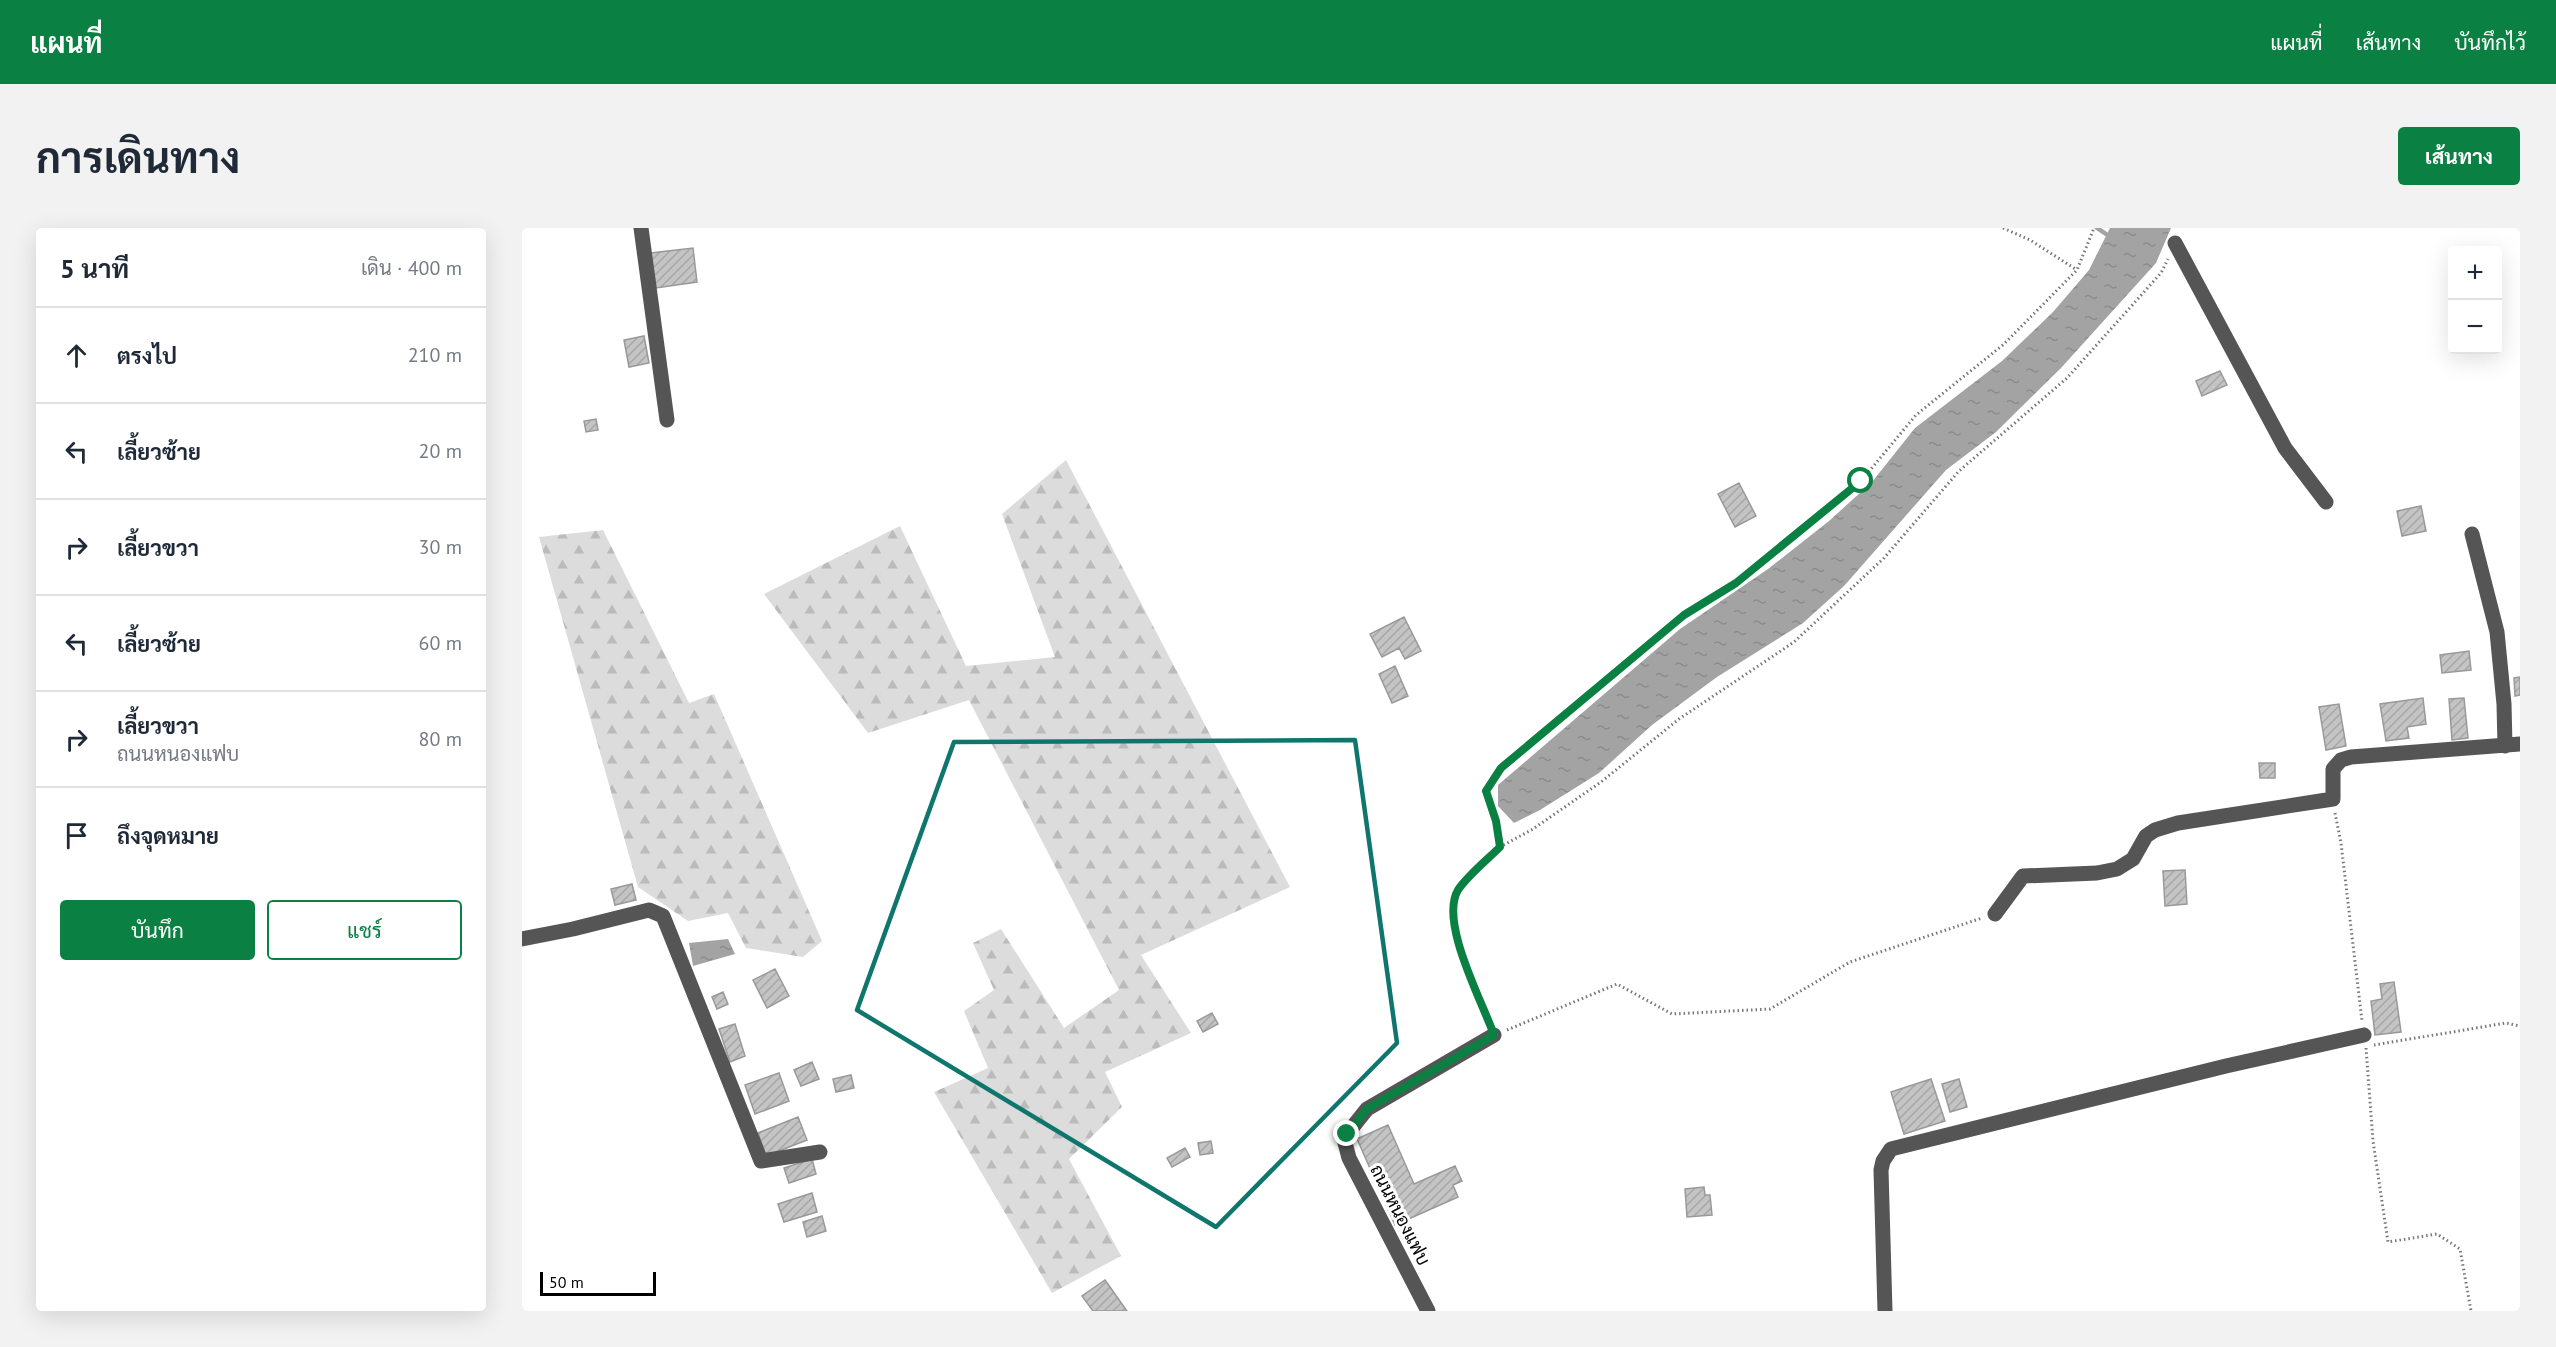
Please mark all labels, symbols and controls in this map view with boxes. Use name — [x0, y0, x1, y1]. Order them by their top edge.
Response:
text: แผนที่ — [30, 24, 103, 61]
text: แผนที่ — [2270, 29, 2323, 56]
text: เส้นทาง — [2356, 29, 2421, 56]
text: บันทึกไว้ — [2454, 29, 2526, 56]
button: เส้นทาง — [2398, 127, 2520, 185]
text: การเดินทาง — [36, 130, 240, 185]
map controls — [2448, 246, 2502, 354]
button: + — [2448, 246, 2502, 300]
text: 5 นาที — [60, 252, 129, 285]
text: เดิน · 400 m — [361, 255, 462, 281]
button: − — [2448, 300, 2502, 354]
icon: ahead — [60, 339, 93, 372]
text: ตรงไป — [117, 342, 177, 370]
text: 210 m — [408, 342, 462, 368]
icon: left — [60, 435, 93, 468]
text: เลี้ยวซ้าย — [117, 438, 201, 466]
text: 20 m — [419, 438, 462, 464]
route start — [1847, 467, 1873, 493]
icon: right — [60, 531, 93, 564]
text: เลี้ยวขวา — [117, 534, 199, 562]
text: 30 m — [419, 534, 462, 560]
icon: left — [60, 627, 93, 660]
text: เลี้ยวซ้าย — [117, 630, 201, 658]
text: 60 m — [419, 630, 462, 656]
text: เลี้ยวขวา — [117, 712, 199, 740]
icon: right — [60, 723, 93, 756]
text: 80 m — [419, 726, 462, 752]
text: ถนนหนองแฟบ — [117, 741, 239, 767]
icon: arrive — [60, 819, 93, 852]
text: ถึงจุดหมาย — [117, 822, 219, 850]
button: บันทึก — [60, 900, 255, 960]
button: แชร์ — [267, 900, 462, 960]
route end — [1333, 1120, 1359, 1146]
street label: ถนนหนองแฟบ — [1365, 1161, 1436, 1269]
scale bar — [540, 1269, 656, 1296]
text: 50 m — [549, 1272, 584, 1292]

